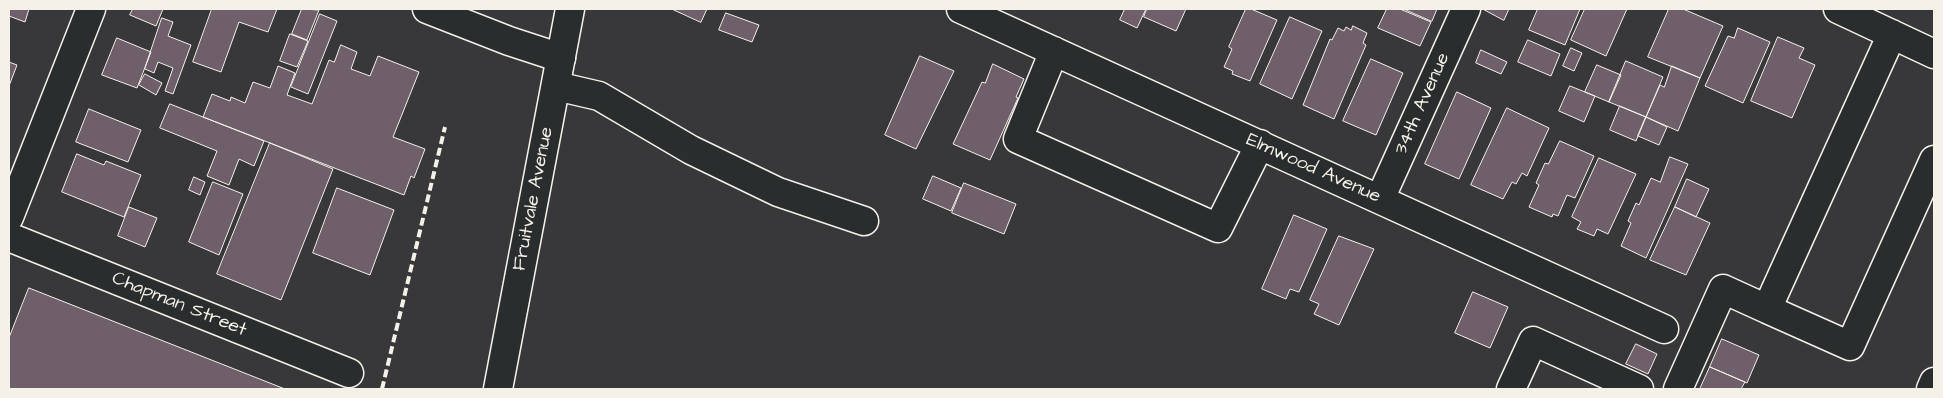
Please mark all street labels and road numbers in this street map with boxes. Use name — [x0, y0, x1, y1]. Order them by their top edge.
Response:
street label: 34th Avenue — [1390, 50, 1456, 158]
street label: Fruitvale Avenue — [509, 125, 559, 273]
street label: Elmwood Avenue — [1242, 129, 1384, 209]
street label: Chapman Street — [108, 268, 250, 342]

